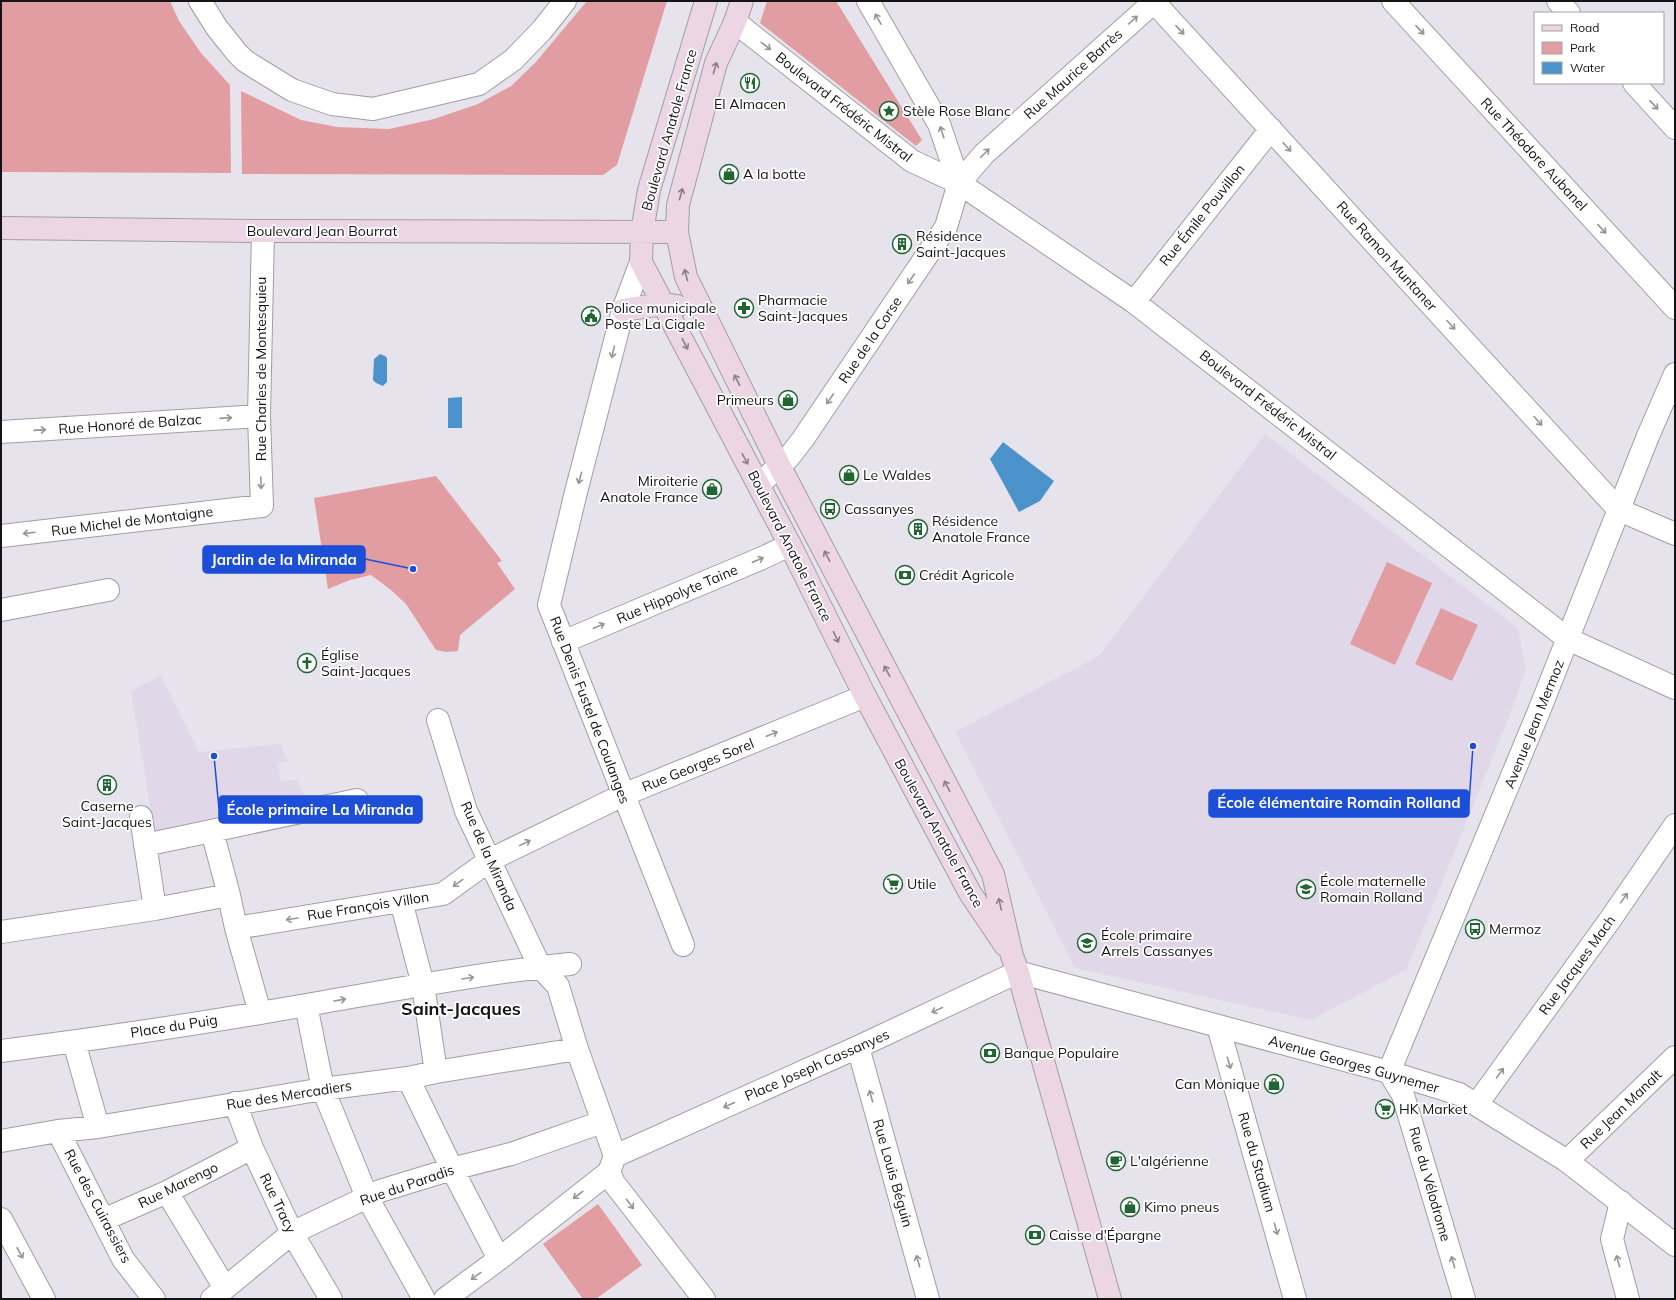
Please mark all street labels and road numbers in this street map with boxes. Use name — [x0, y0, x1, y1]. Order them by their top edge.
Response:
street label: Rue Maurice Barrès — [1020, 25, 1126, 123]
street label: Boulevard Anatole France — [637, 47, 701, 213]
street label: Boulevard Frédéric Mistral — [772, 48, 916, 166]
street label: Rue Théodore Aubanel — [1477, 94, 1591, 214]
street label: Rue Émile Pouvillon — [1155, 160, 1249, 270]
street label: Rue Ramon Muntaner — [1333, 197, 1442, 315]
street label: Boulevard Jean Bourrat — [247, 222, 397, 240]
street label: Rue Charles de Montesquieu — [252, 277, 270, 461]
street label: Rue de la Corse — [834, 293, 906, 387]
street label: Boulevard Frédéric Mistral — [1196, 346, 1340, 464]
street label: Rue Honoré de Balzac — [58, 410, 202, 438]
street label: Boulevard Anatole France — [744, 467, 836, 625]
street label: Rue Michel de Montaigne — [50, 502, 214, 540]
street label: Rue Hippolyte Taine — [614, 560, 740, 628]
street label: Rue Denis Fustel de Coulanges — [546, 614, 634, 806]
street label: Avenue Jean Mermoz — [1500, 657, 1568, 791]
street label: Rue Georges Sorel — [639, 734, 757, 796]
street label: Boulevard Anatole France — [891, 755, 987, 911]
street label: Rue de la Miranda — [457, 799, 521, 913]
street label: Rue François Villon — [306, 887, 430, 925]
street label: Rue Jacques Mach — [1535, 912, 1619, 1018]
street label: Place du Puig — [129, 1010, 219, 1042]
street label: Place Joseph Cassanyes — [742, 1025, 892, 1105]
street label: Avenue Georges Guynemer — [1267, 1031, 1442, 1097]
street label: Rue Jean Manalt — [1576, 1065, 1666, 1153]
street label: Rue des Mercadiers — [225, 1076, 353, 1114]
street label: Rue du Stadium — [1234, 1110, 1280, 1214]
street label: Rue Louis Béguin — [869, 1117, 917, 1229]
street label: Rue du Vélodrome — [1405, 1125, 1455, 1243]
street label: Rue des Cuirassiers — [60, 1146, 136, 1266]
street label: Rue Marengo — [135, 1158, 221, 1212]
street label: Rue du Paradis — [358, 1160, 457, 1210]
street label: Rue Tracy — [256, 1170, 300, 1236]

